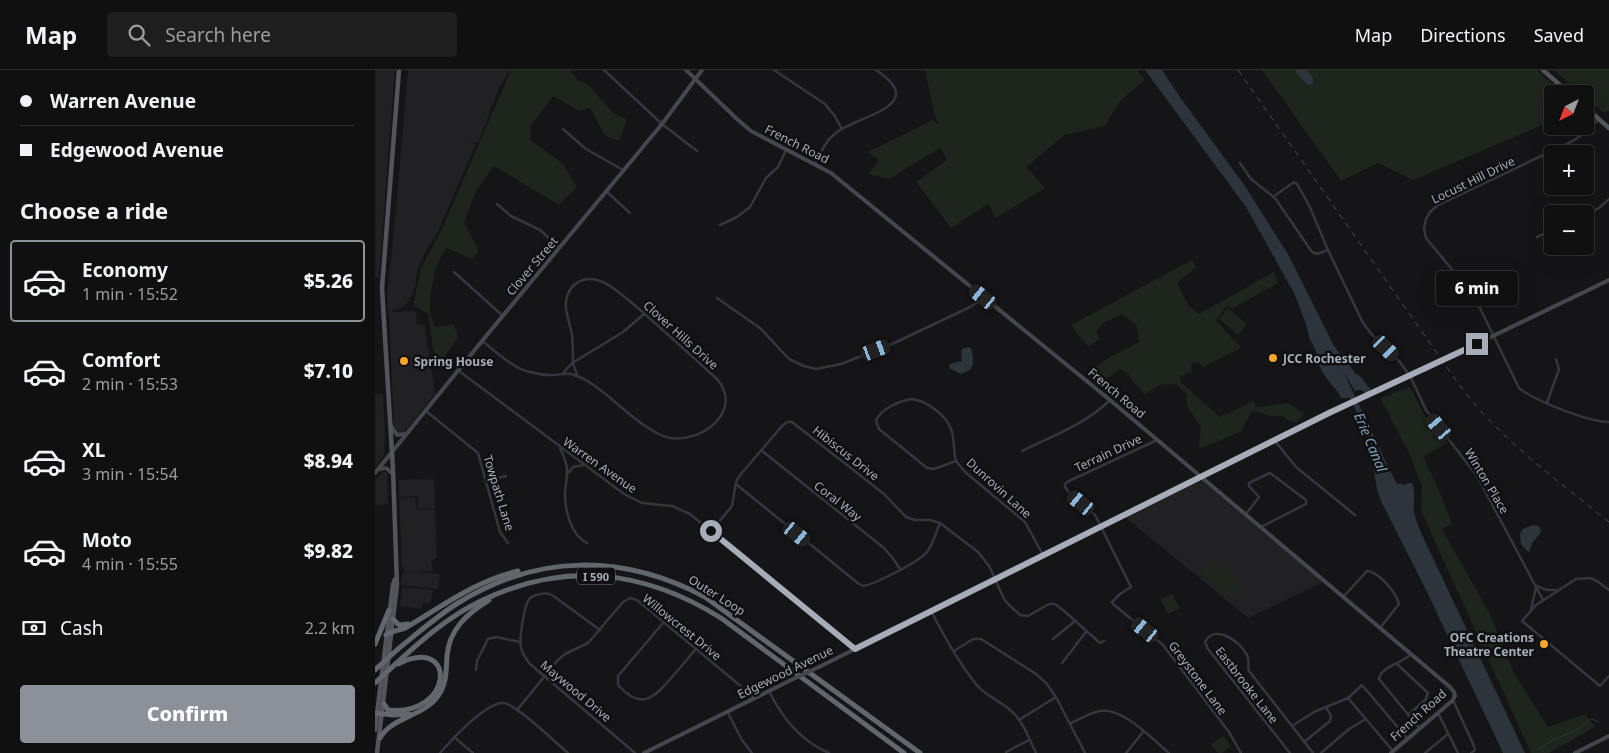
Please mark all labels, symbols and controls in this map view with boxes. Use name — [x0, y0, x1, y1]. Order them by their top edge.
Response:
search box — [107, 12, 457, 57]
text: Map — [25, 18, 77, 51]
icon: search — [125, 21, 153, 49]
text: Search here — [165, 22, 271, 48]
text: Map — [1355, 23, 1392, 47]
text: Directions — [1420, 23, 1506, 47]
text: Saved — [1534, 23, 1584, 47]
north arrow — [1544, 85, 1594, 135]
map controls — [1544, 85, 1594, 255]
text: Warren Avenue — [50, 88, 196, 114]
street label: French Road — [762, 120, 832, 168]
text: Edgewood Avenue — [50, 137, 224, 163]
button: + — [1544, 145, 1594, 195]
street label: Locust Hill Drive — [1428, 152, 1518, 208]
text: Choose a ride — [20, 195, 168, 225]
button: − — [1544, 205, 1594, 255]
street label: Clover Street — [502, 232, 562, 299]
text: Economy — [82, 257, 168, 283]
icon: car — [22, 259, 67, 304]
text: $5.26 — [304, 268, 353, 294]
callout: 6 min — [1436, 272, 1518, 306]
text: 6 min — [1455, 277, 1499, 299]
car — [966, 282, 999, 312]
text: 1 min · 15:52 — [82, 283, 178, 305]
street label: Clover Hills Drive — [640, 297, 722, 373]
car — [1370, 332, 1402, 364]
route end — [1466, 333, 1488, 355]
car — [859, 338, 892, 362]
text: Comfort — [82, 347, 161, 373]
icon: car — [22, 349, 67, 394]
place label: JCC Rochester — [1282, 350, 1366, 367]
marker: JCC Rochester — [1267, 352, 1279, 364]
place label: Spring House — [414, 353, 493, 370]
marker: Spring House — [398, 355, 410, 367]
text: $7.10 — [304, 358, 353, 384]
street label: French Road — [1085, 364, 1149, 422]
text: 2 min · 15:53 — [82, 373, 178, 395]
water label: Erie Canal — [1350, 409, 1392, 475]
car — [1423, 411, 1454, 443]
street label: Hibiscus Drive — [809, 422, 883, 484]
street label: Terrain Drive — [1072, 430, 1145, 476]
street label: Warren Avenue — [560, 433, 641, 497]
text: XL — [82, 437, 105, 463]
icon: car — [22, 439, 67, 484]
street label: Winton Place — [1461, 445, 1513, 517]
text: $8.94 — [304, 448, 353, 474]
street label: Towpath Lane — [479, 453, 519, 533]
street label: Dunrovin Lane — [963, 454, 1035, 522]
text: 3 min · 15:54 — [82, 463, 178, 485]
street label: Coral Way — [811, 477, 866, 526]
car — [1064, 488, 1097, 518]
car — [780, 519, 813, 549]
route start — [700, 520, 722, 542]
text: Moto — [82, 527, 132, 553]
icon: car — [22, 529, 67, 574]
text: $9.82 — [304, 538, 353, 564]
text: 4 min · 15:55 — [82, 553, 178, 575]
road number: I 590 — [577, 568, 615, 584]
street label: Outer Loop — [685, 571, 749, 619]
street label: Willowcrest Drive — [639, 590, 725, 664]
icon: cash — [20, 614, 48, 642]
text: Cash — [60, 615, 104, 641]
car — [1128, 615, 1161, 645]
text: 2.2 km — [305, 617, 355, 639]
place label: OFC Creations Theatre Center — [1444, 629, 1535, 660]
street label: Greystone Lane — [1165, 638, 1231, 718]
marker: OFC Creations Theatre Center — [1538, 638, 1550, 650]
street label: Edgewood Avenue — [734, 641, 836, 703]
street label: Eastbrooke Lane — [1211, 643, 1283, 727]
street label: Maywood Drive — [537, 656, 615, 726]
button: Confirm — [20, 685, 355, 743]
street label: French Road — [1386, 685, 1450, 745]

